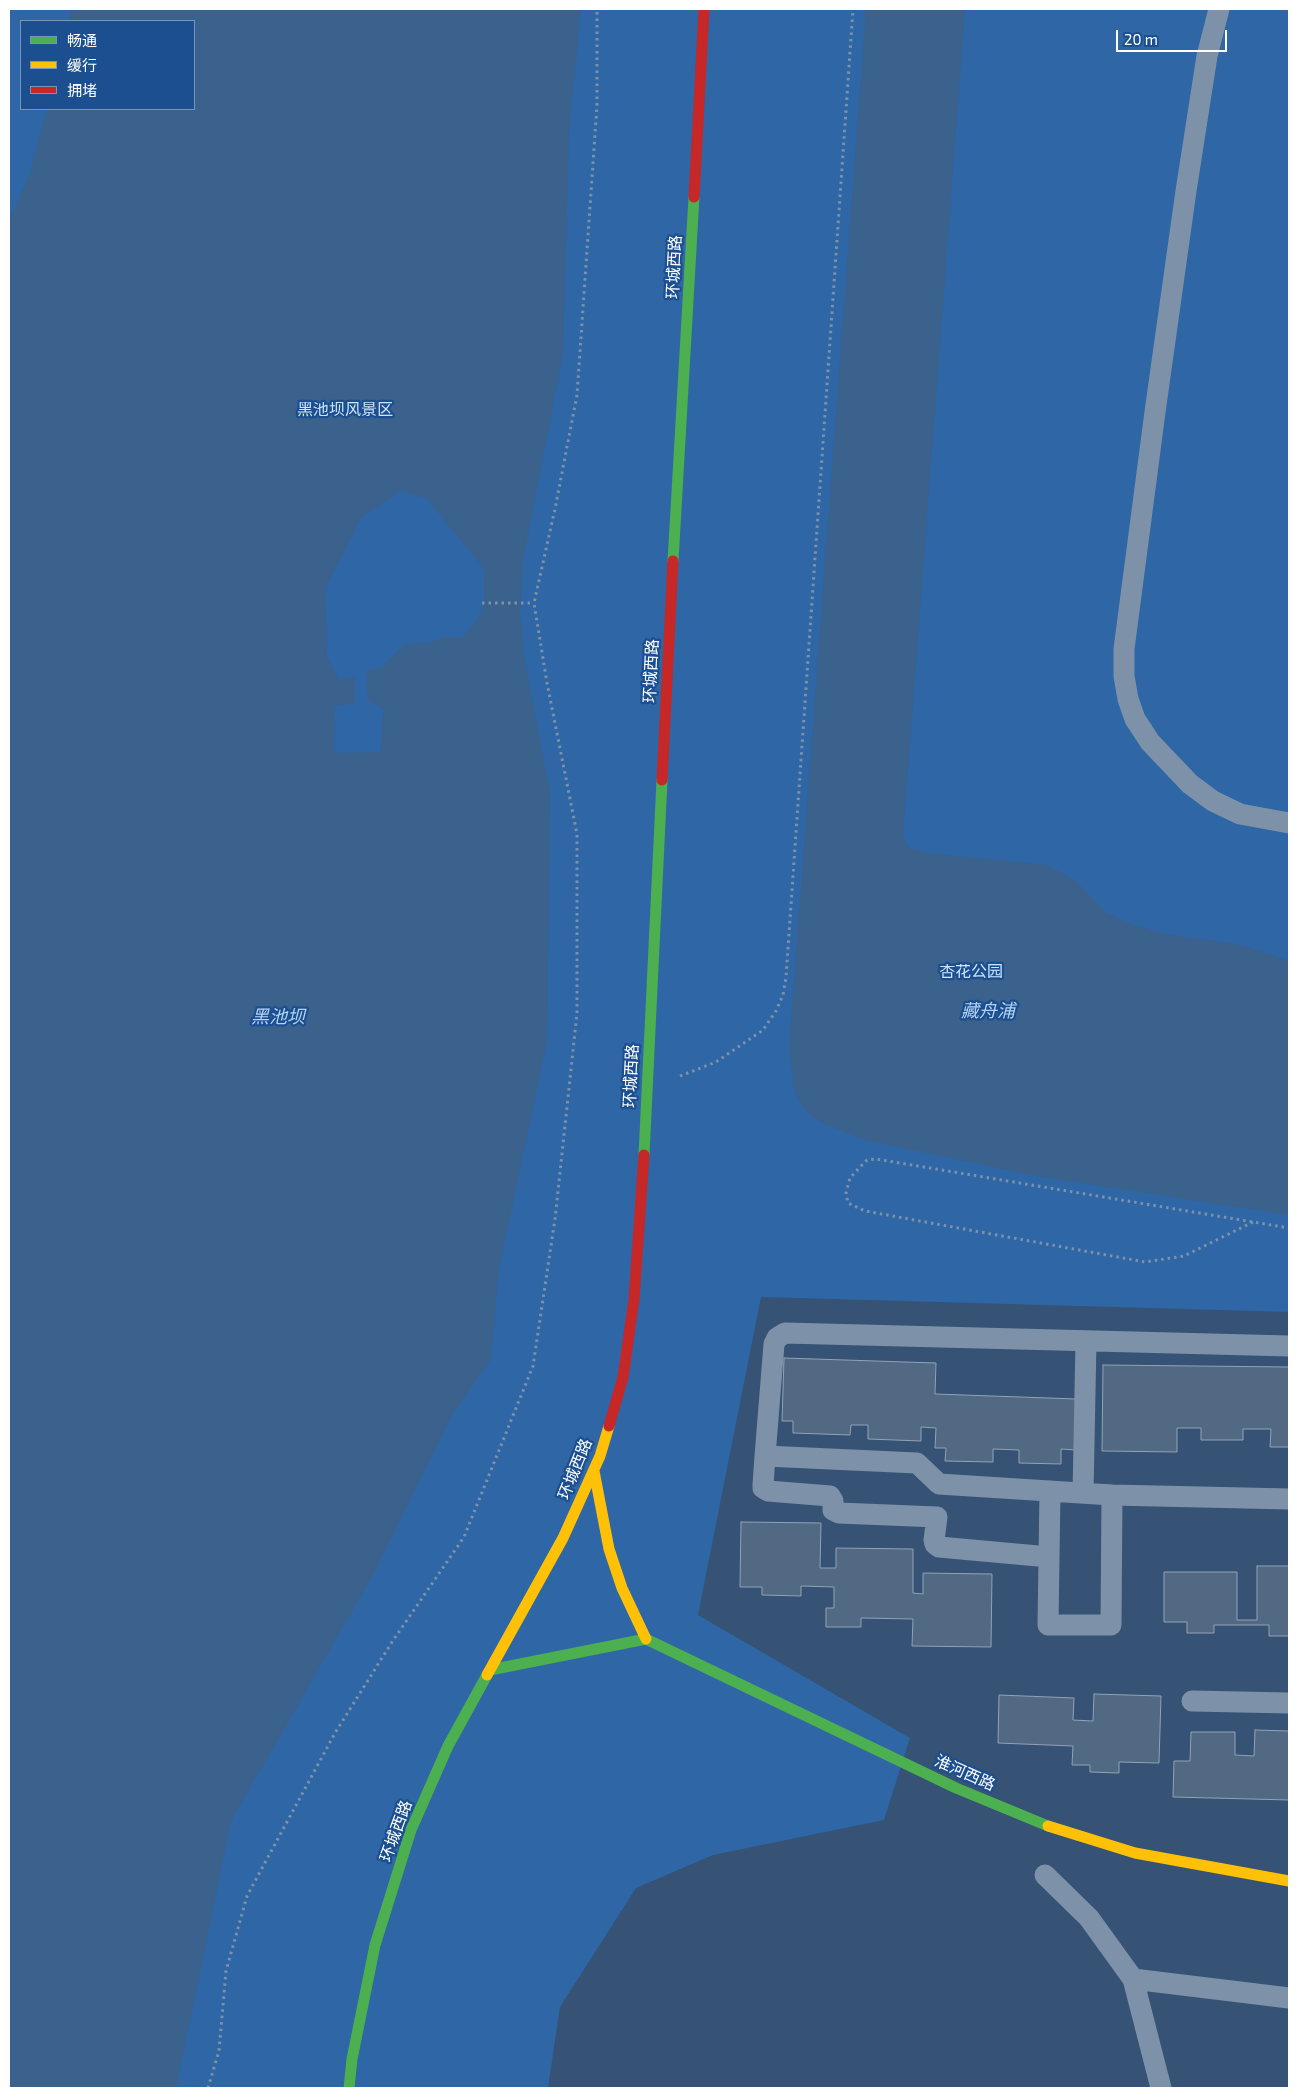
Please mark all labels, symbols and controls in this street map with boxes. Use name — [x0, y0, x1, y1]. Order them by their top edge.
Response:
legend — [20, 20, 195, 110]
scale bar — [1118, 20, 1229, 52]
text: 20 m — [1124, 30, 1158, 48]
text: 畅通 — [67, 31, 97, 49]
text: 缓行 — [67, 56, 97, 74]
text: 拥堵 — [67, 81, 97, 99]
street label: 环城西路 — [663, 235, 685, 299]
park label: 黑池坝风景区 — [297, 400, 393, 420]
street label: 环城西路 — [640, 639, 662, 703]
park label: 杏花公园 — [939, 962, 1003, 982]
water label: 藏舟浦 — [961, 1000, 1015, 1022]
water label: 黑池坝 — [251, 1006, 305, 1028]
street label: 环城西路 — [620, 1044, 642, 1108]
street label: 环城西路 — [554, 1436, 596, 1502]
street label: 淮河西路 — [932, 1751, 998, 1795]
street label: 环城西路 — [376, 1798, 416, 1864]

